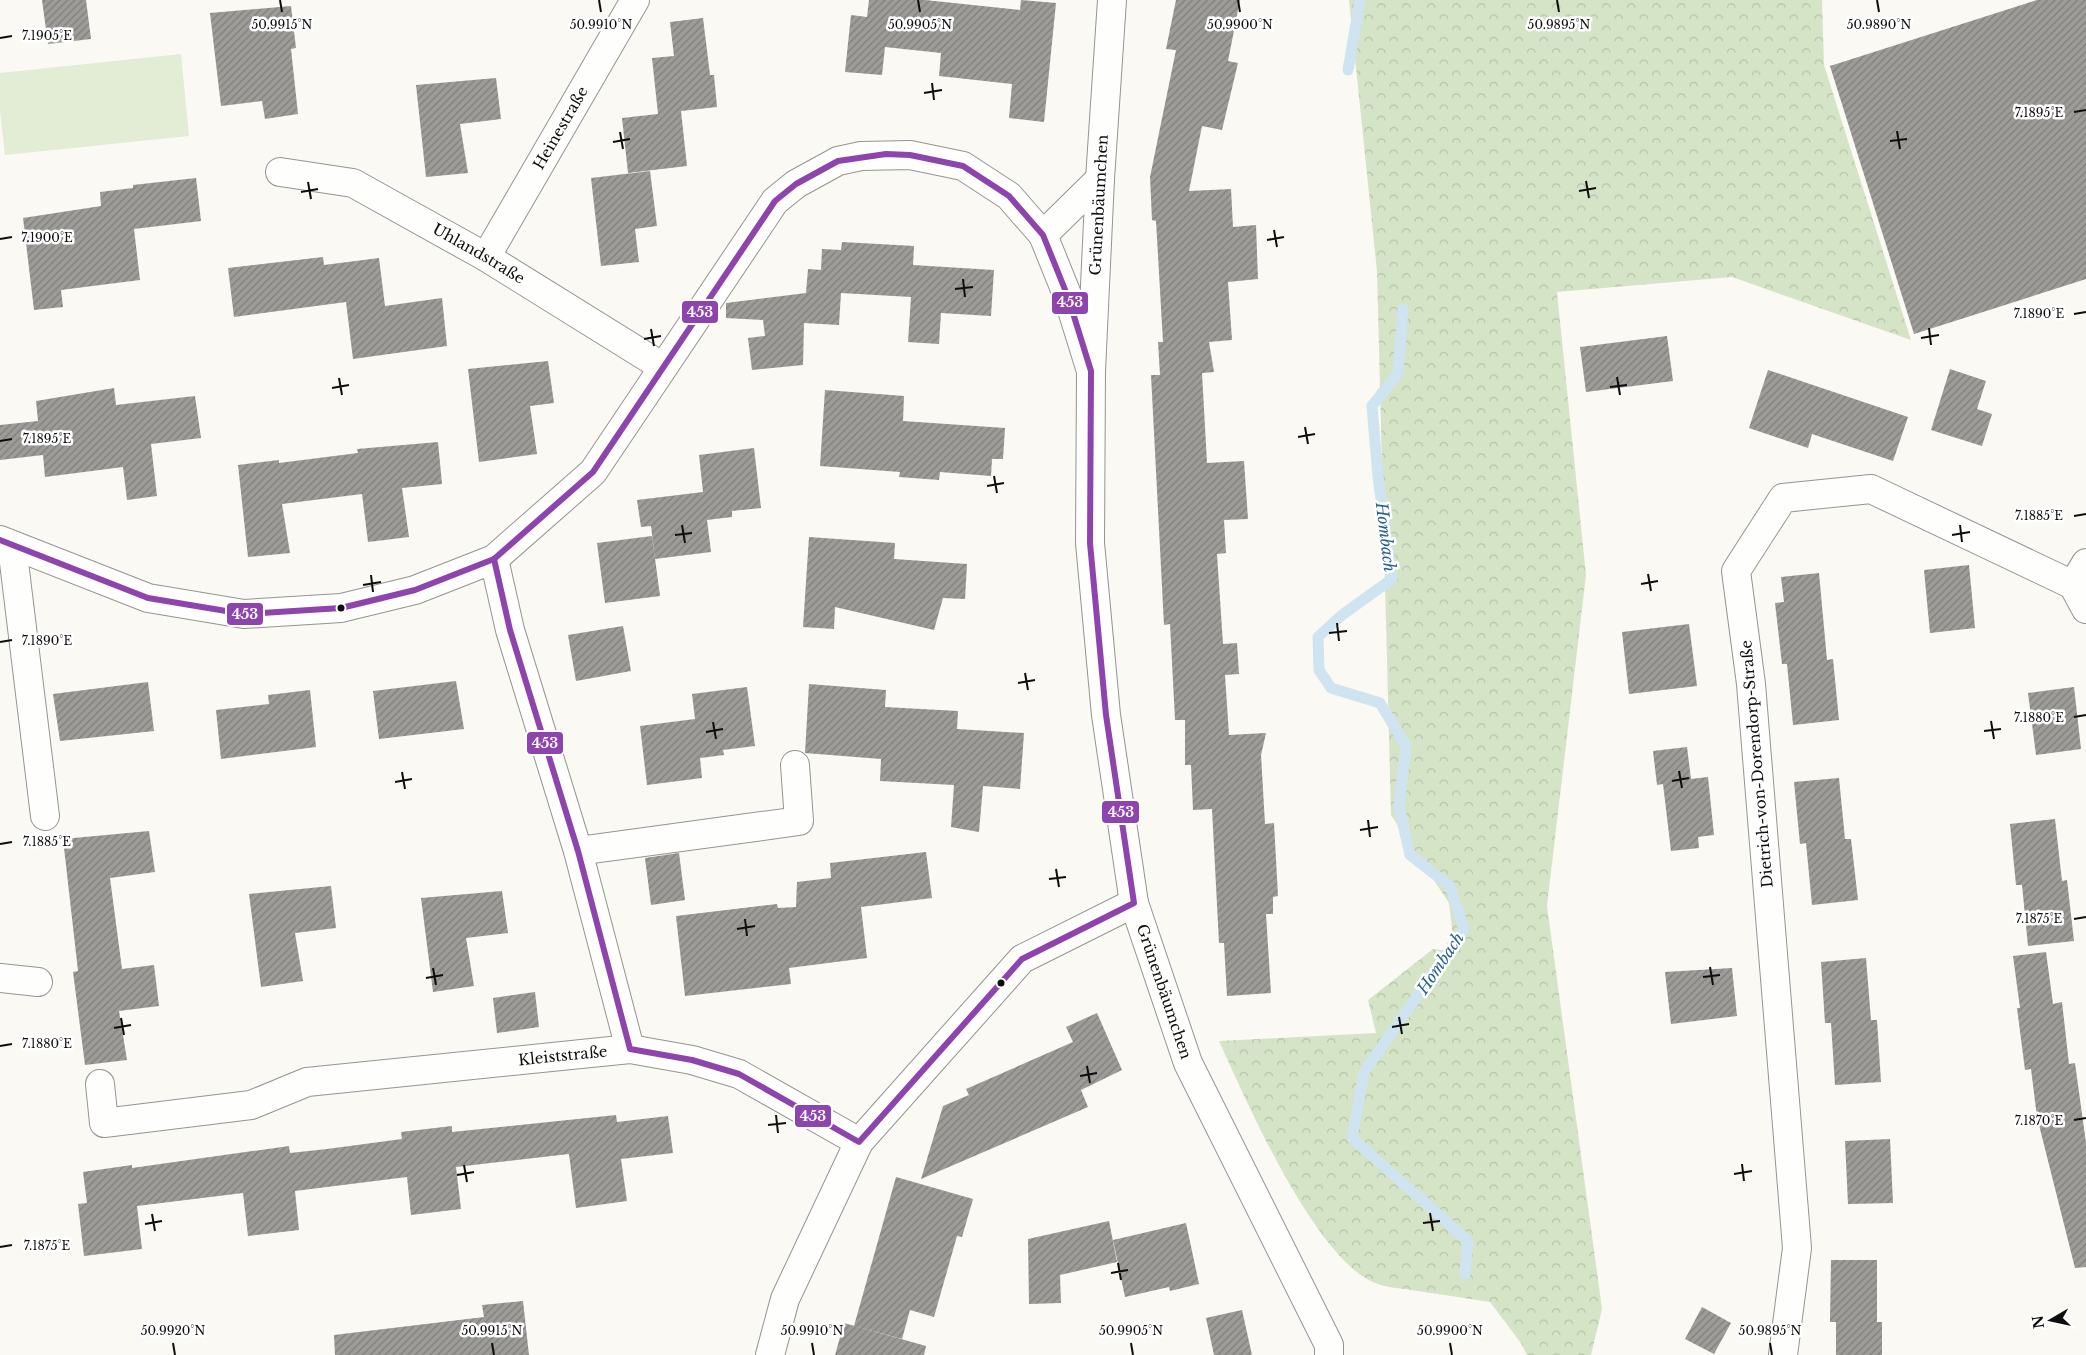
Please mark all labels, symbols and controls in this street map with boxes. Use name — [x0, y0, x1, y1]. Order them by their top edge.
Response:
text: 50.9915°N — [252, 17, 313, 32]
text: 50.9910°N — [570, 17, 632, 32]
text: 50.9905°N — [888, 17, 952, 32]
text: 50.9900°N — [1207, 17, 1273, 32]
text: 50.9895°N — [1528, 17, 1591, 32]
text: 50.9890°N — [1847, 17, 1911, 32]
text: 7.1905°E — [22, 28, 72, 43]
street label: Heinestraße — [529, 83, 592, 173]
text: 7.1895°E — [2015, 105, 2064, 120]
street label: Grünenbäumchen — [1085, 134, 1112, 276]
street label: Uhlandstraße — [429, 219, 529, 288]
text: 7.1900°E — [21, 230, 73, 245]
line badge: 453 — [1051, 291, 1089, 315]
text: 453 — [1057, 293, 1083, 311]
line badge: 453 — [681, 300, 719, 324]
text: 453 — [687, 303, 713, 321]
text: 7.1890°E — [2014, 306, 2064, 321]
text: 7.1895°E — [23, 431, 72, 446]
water label: Hombach — [1372, 500, 1400, 573]
text: 7.1885°E — [2015, 508, 2063, 523]
line badge: 453 — [226, 602, 264, 626]
unlabelled marker — [336, 603, 346, 613]
text: 453 — [232, 605, 258, 623]
text: 7.1890°E — [22, 633, 72, 648]
street label: Dietrich-von-Dorendorp-Straße — [1736, 639, 1777, 889]
text: 7.1880°E — [2014, 710, 2064, 725]
line badge: 453 — [526, 731, 564, 755]
text: 453 — [532, 734, 558, 752]
line badge: 453 — [1101, 800, 1140, 824]
text: 453 — [1108, 803, 1134, 821]
text: 7.1885°E — [23, 834, 71, 849]
text: 7.1875°E — [2016, 911, 2063, 926]
street label: Grünenbäumchen — [1133, 922, 1196, 1061]
water label: Hombach — [1412, 928, 1468, 998]
unlabelled marker — [996, 978, 1006, 988]
text: 7.1880°E — [22, 1036, 72, 1051]
street label: Kleiststraße — [517, 1041, 608, 1069]
line badge: 453 — [794, 1104, 832, 1128]
text: 453 — [800, 1107, 826, 1125]
text: 7.1870°E — [2015, 1113, 2064, 1128]
text: 7.1875°E — [24, 1238, 71, 1253]
north arrow — [2026, 1295, 2076, 1345]
text: N — [2028, 1314, 2048, 1330]
text: 50.9920°N — [141, 1323, 206, 1338]
text: 50.9915°N — [462, 1323, 523, 1338]
text: 50.9910°N — [781, 1323, 843, 1338]
text: 50.9905°N — [1099, 1323, 1163, 1338]
text: 50.9900°N — [1417, 1323, 1483, 1338]
text: 50.9895°N — [1739, 1323, 1802, 1338]

